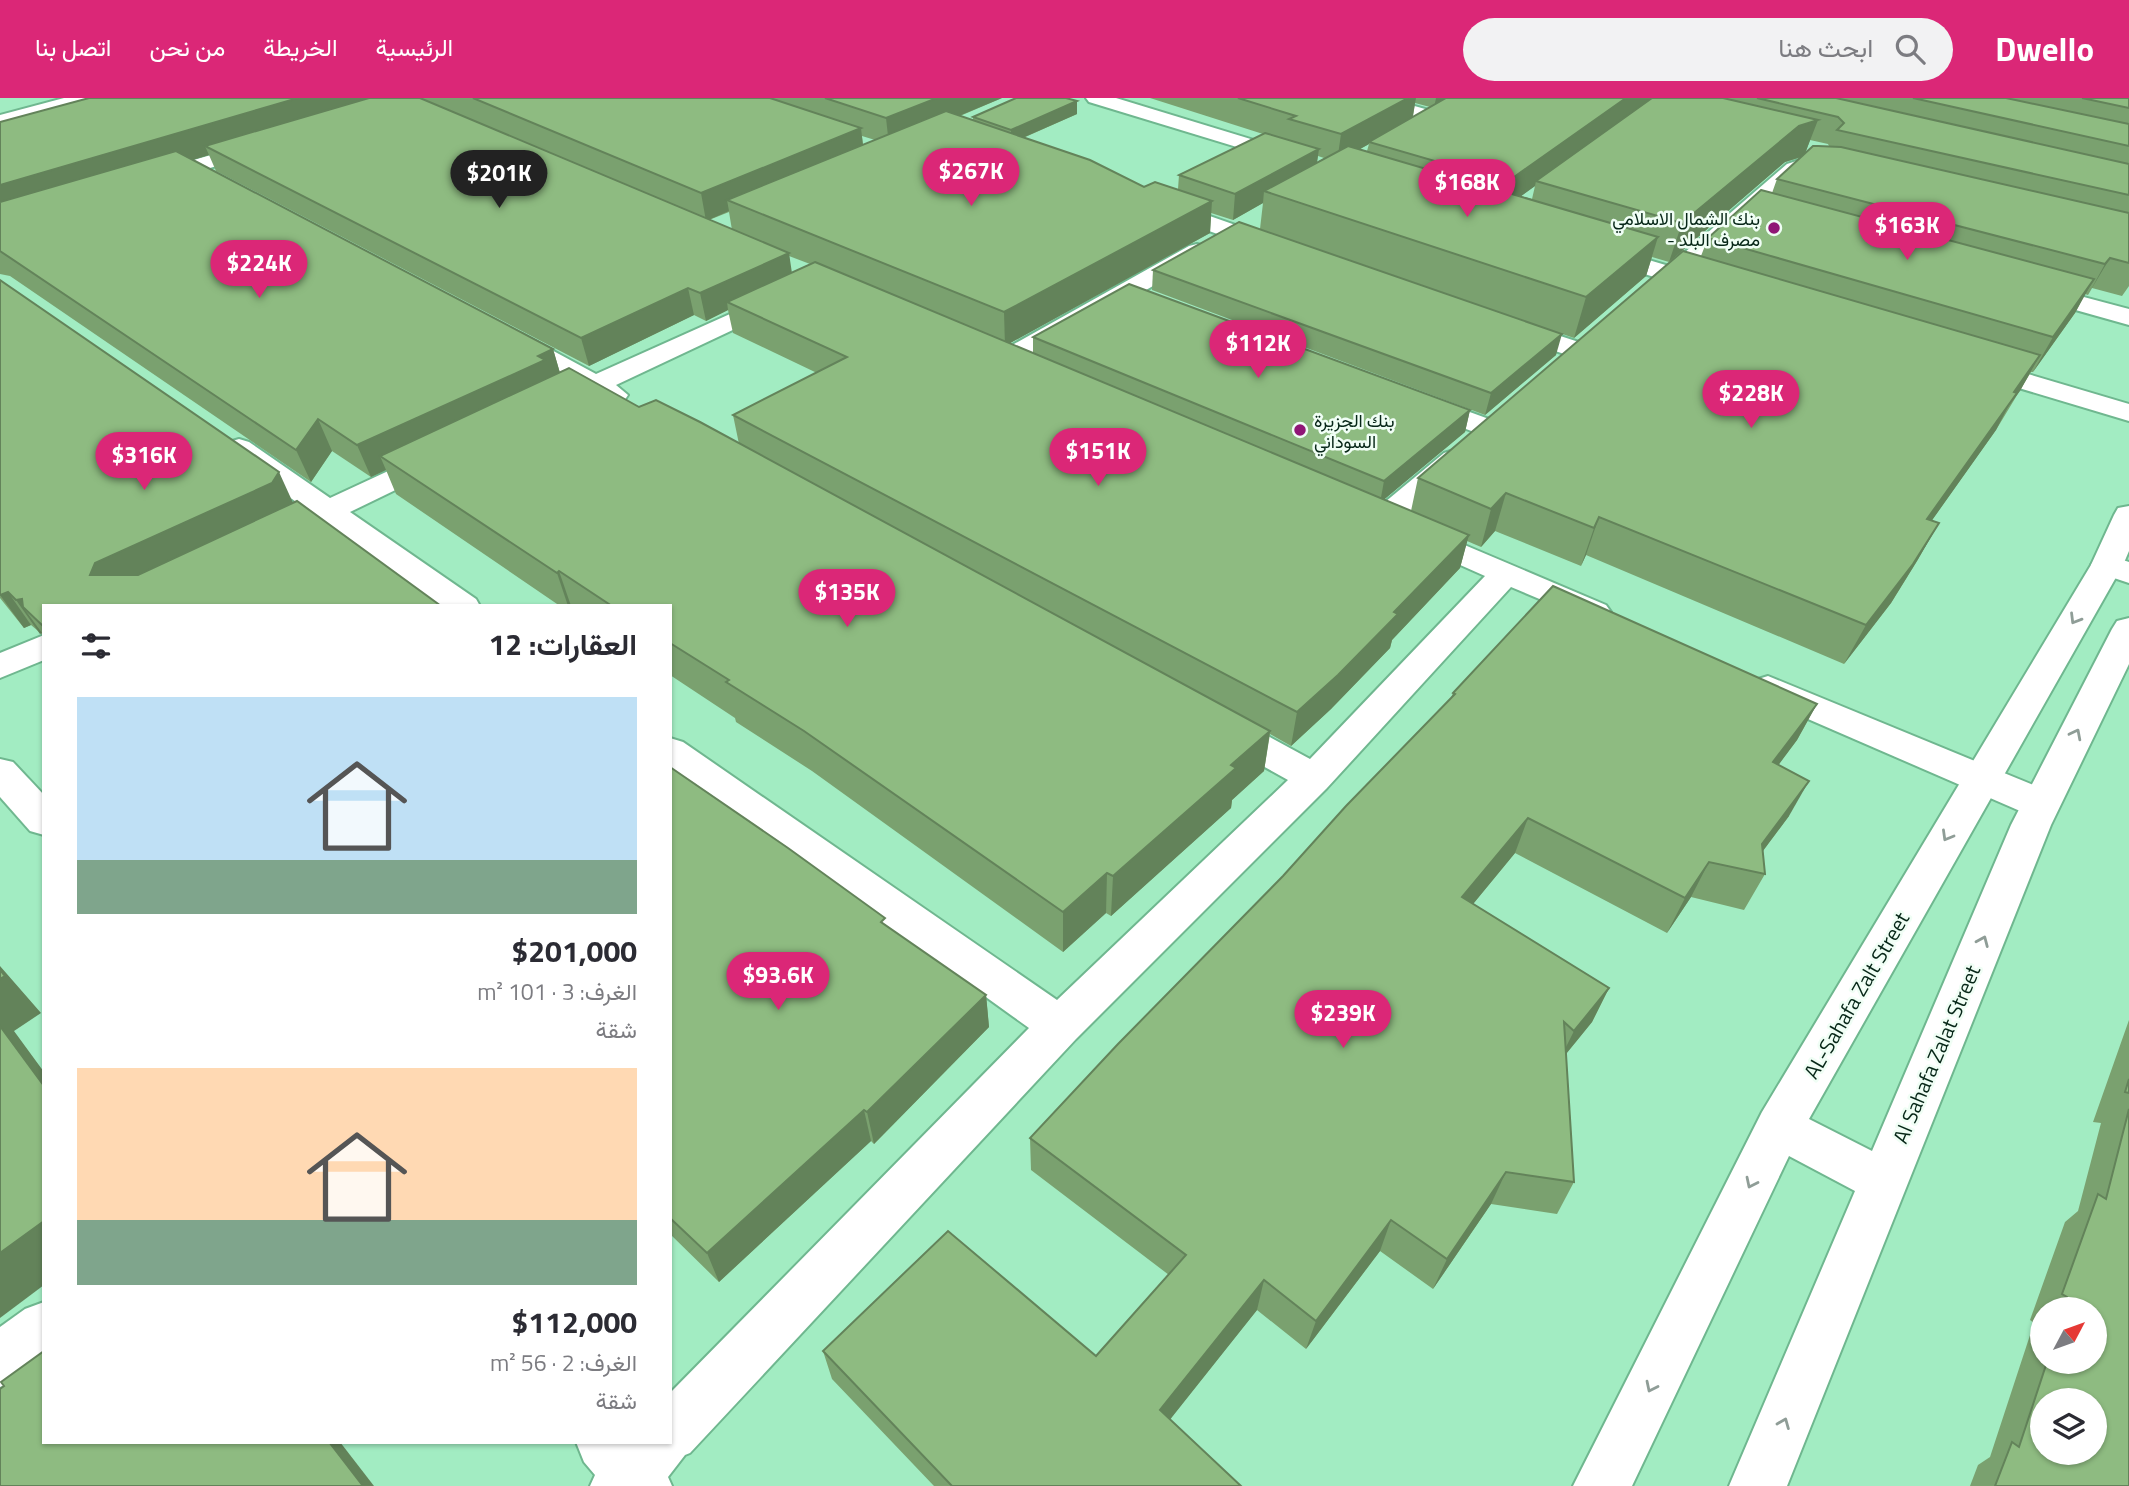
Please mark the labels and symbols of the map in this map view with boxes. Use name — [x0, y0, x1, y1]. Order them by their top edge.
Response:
pin: $267K — [922, 148, 1020, 208]
pin: $201K — [450, 150, 548, 210]
pin: $168K — [1418, 159, 1516, 219]
pin: $163K — [1858, 202, 1956, 262]
place label: بنك الشمال الاسلامي - مصرف البلد — [1612, 205, 1760, 253]
marker: بنك الشمال الاسلامي - مصرف البلد — [1766, 220, 1782, 236]
pin: $224K — [210, 240, 308, 300]
pin: $112K — [1209, 320, 1307, 380]
pin: $228K — [1702, 370, 1800, 430]
place label: بنك الجزيرة السوداني — [1314, 407, 1394, 457]
marker: بنك الجزيرة السوداني — [1292, 422, 1308, 438]
pin: $151K — [1049, 428, 1147, 488]
pin: $316K — [95, 432, 193, 492]
pin: $135K — [798, 570, 896, 629]
one-way arrow — [2070, 611, 2083, 624]
one-way arrow — [2068, 729, 2082, 741]
one-way arrow — [1943, 828, 1956, 841]
street label: AL-Sahafa Zalt Street — [1795, 905, 1917, 1085]
one-way arrow — [1975, 936, 1989, 948]
pin: $93.6K — [721, 953, 835, 1012]
street label: Al Sahafa Zalat Street — [1884, 959, 1988, 1148]
pin: $239K — [1294, 990, 1392, 1050]
one-way arrow — [1746, 1176, 1760, 1188]
north arrow — [2030, 1297, 2107, 1374]
one-way arrow — [1645, 1380, 1659, 1392]
one-way arrow — [1775, 1418, 1789, 1430]

